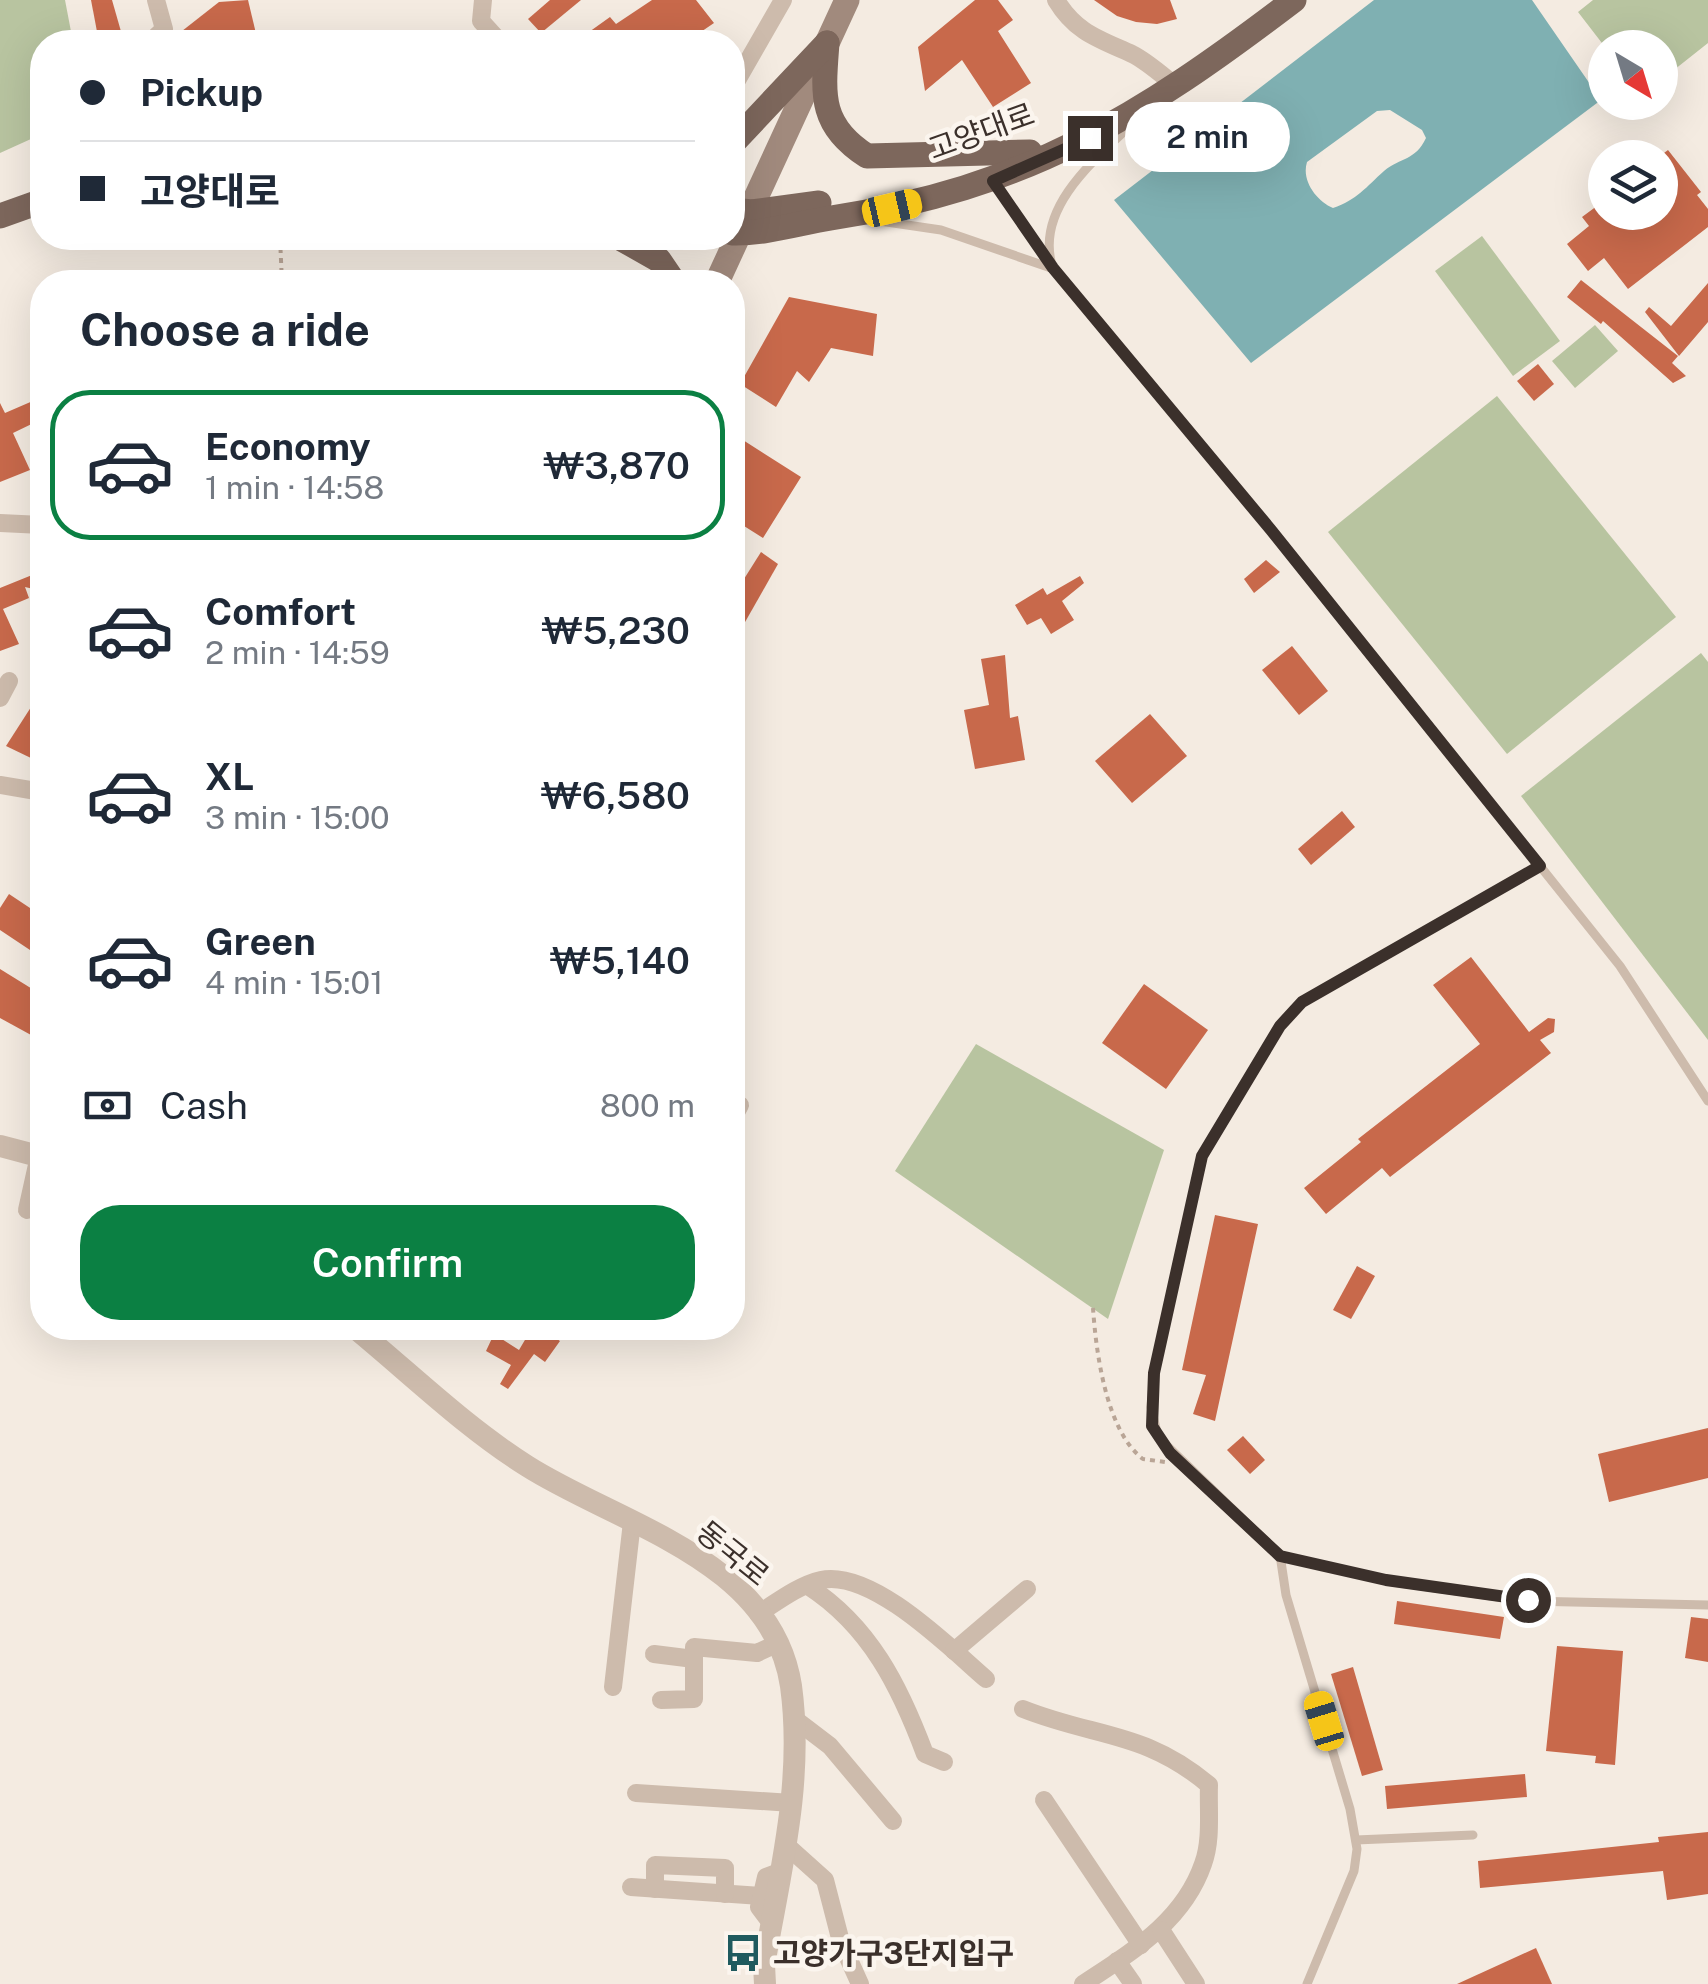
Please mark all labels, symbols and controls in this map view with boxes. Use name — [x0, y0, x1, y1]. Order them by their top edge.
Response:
north arrow — [1588, 30, 1678, 120]
map controls — [1588, 30, 1678, 230]
text: Pickup — [140, 70, 263, 115]
street label: 고양대로 — [923, 95, 1039, 167]
callout: 2 min — [1125, 103, 1290, 173]
route end — [1068, 116, 1113, 161]
text: 2 min — [1166, 118, 1249, 155]
button: layers — [1588, 140, 1678, 230]
text: 고양대로 — [140, 169, 280, 214]
car — [859, 187, 925, 229]
text: Choose a ride — [80, 303, 370, 356]
icon: car — [85, 420, 175, 510]
text: Economy — [205, 424, 371, 469]
text: ₩3,870 — [543, 443, 690, 488]
text: 1 min · 14:58 — [205, 469, 384, 506]
icon: car — [85, 585, 175, 675]
text: Comfort — [205, 589, 356, 634]
text: ₩5,230 — [541, 608, 690, 653]
text: 2 min · 14:59 — [205, 634, 390, 671]
icon: car — [85, 750, 175, 840]
text: XL — [205, 754, 254, 799]
text: ₩6,580 — [541, 773, 690, 818]
text: 3 min · 15:00 — [205, 799, 390, 836]
icon: car — [85, 915, 175, 1005]
text: Green — [205, 919, 316, 964]
text: ₩5,140 — [550, 938, 690, 983]
text: 4 min · 15:01 — [205, 964, 383, 1001]
icon: cash — [80, 1078, 135, 1133]
text: Cash — [160, 1083, 248, 1128]
text: 800 m — [600, 1087, 695, 1124]
button: Confirm — [80, 1205, 695, 1320]
street label: 동국로 — [689, 1513, 777, 1593]
route start — [1506, 1578, 1551, 1623]
car — [1301, 1688, 1347, 1754]
bus stop icon: 고양가구3단지입구 — [722, 1932, 764, 1974]
place label: 고양가구3단지입구 — [773, 1935, 1014, 1971]

